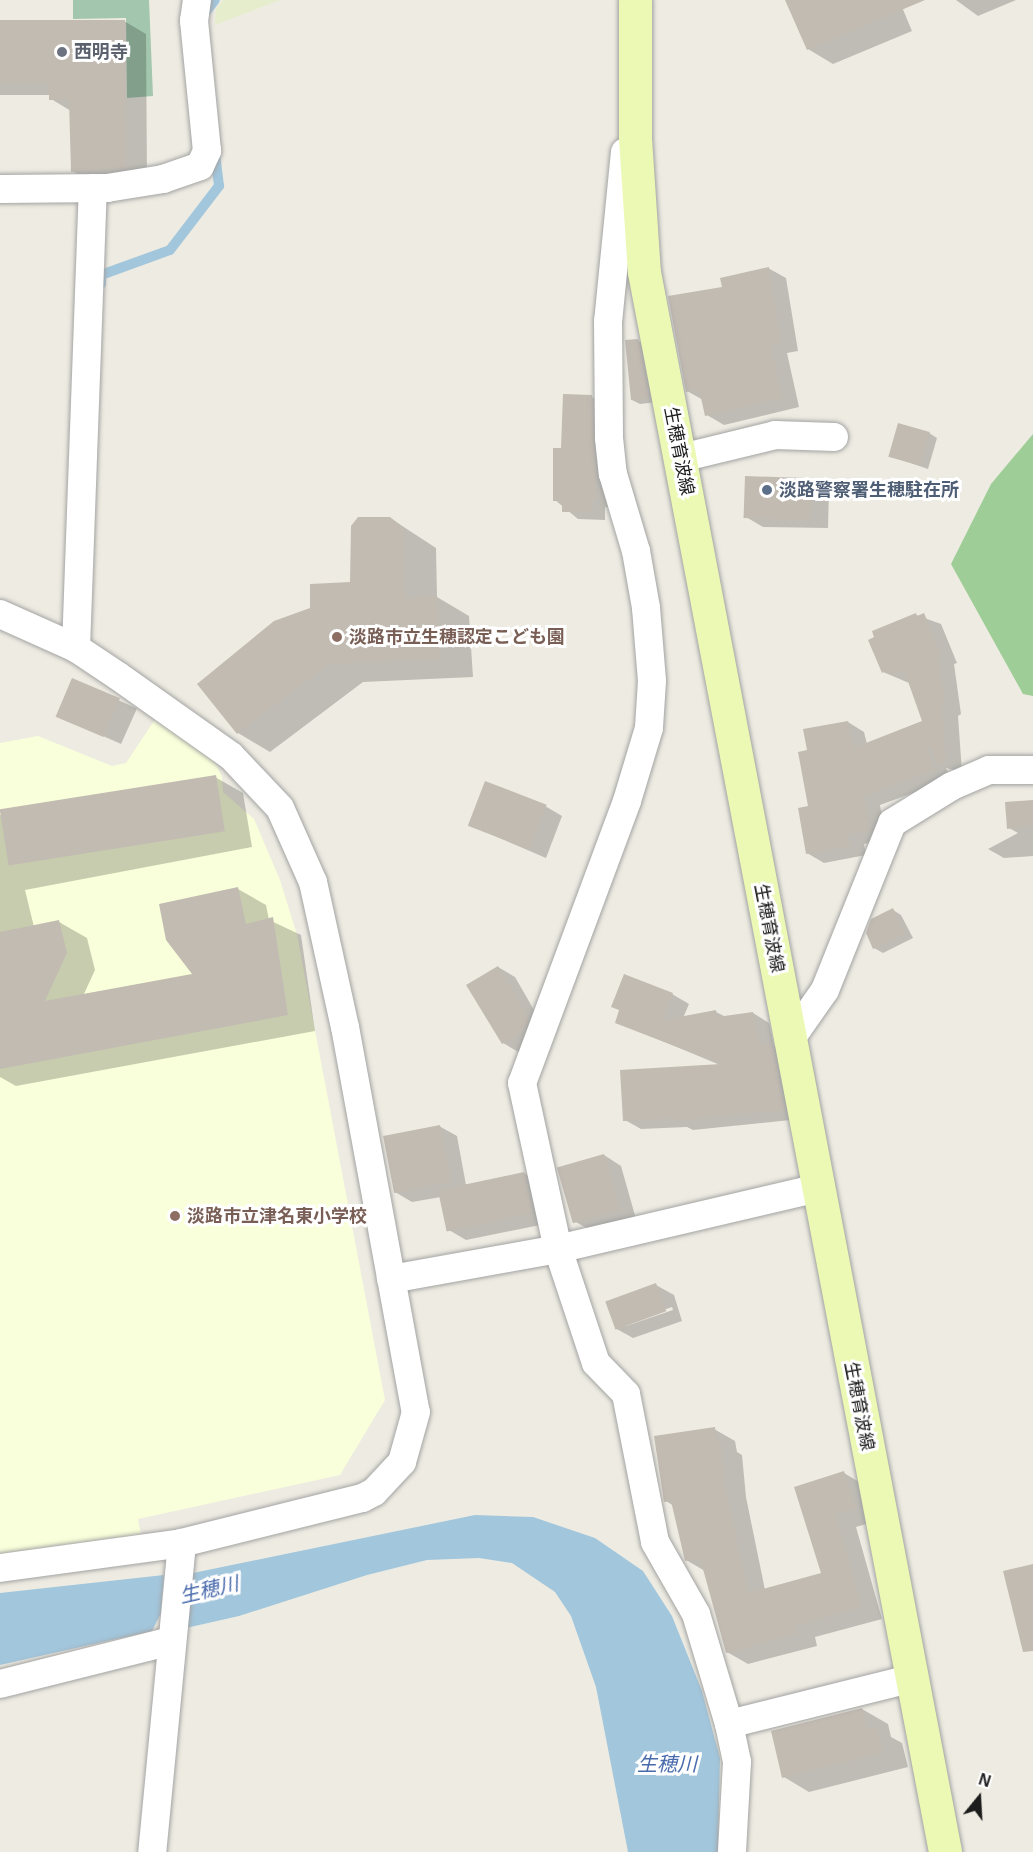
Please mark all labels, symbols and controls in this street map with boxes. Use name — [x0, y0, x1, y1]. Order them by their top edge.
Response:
place label: 西明寺 — [74, 41, 128, 63]
marker: 西明寺 — [55, 45, 69, 59]
street label: 生穂育波線 — [660, 405, 698, 497]
place label: 淡路警察署生穂駐在所 — [779, 479, 959, 501]
marker: 淡路警察署生穂駐在所 — [760, 483, 774, 497]
place label: 淡路市立生穂認定こども園 — [349, 626, 565, 648]
marker: 淡路市立生穂認定こども園 — [330, 630, 344, 644]
street label: 生穂育波線 — [750, 882, 788, 974]
place label: 淡路市立津名東小学校 — [187, 1205, 367, 1227]
marker: 淡路市立津名東小学校 — [168, 1209, 182, 1223]
street label: 生穂育波線 — [840, 1360, 878, 1452]
water label: 生穂川 — [177, 1572, 241, 1608]
water label: 生穂川 — [637, 1752, 697, 1776]
north arrow — [949, 1768, 1009, 1828]
text: N — [977, 1771, 993, 1790]

